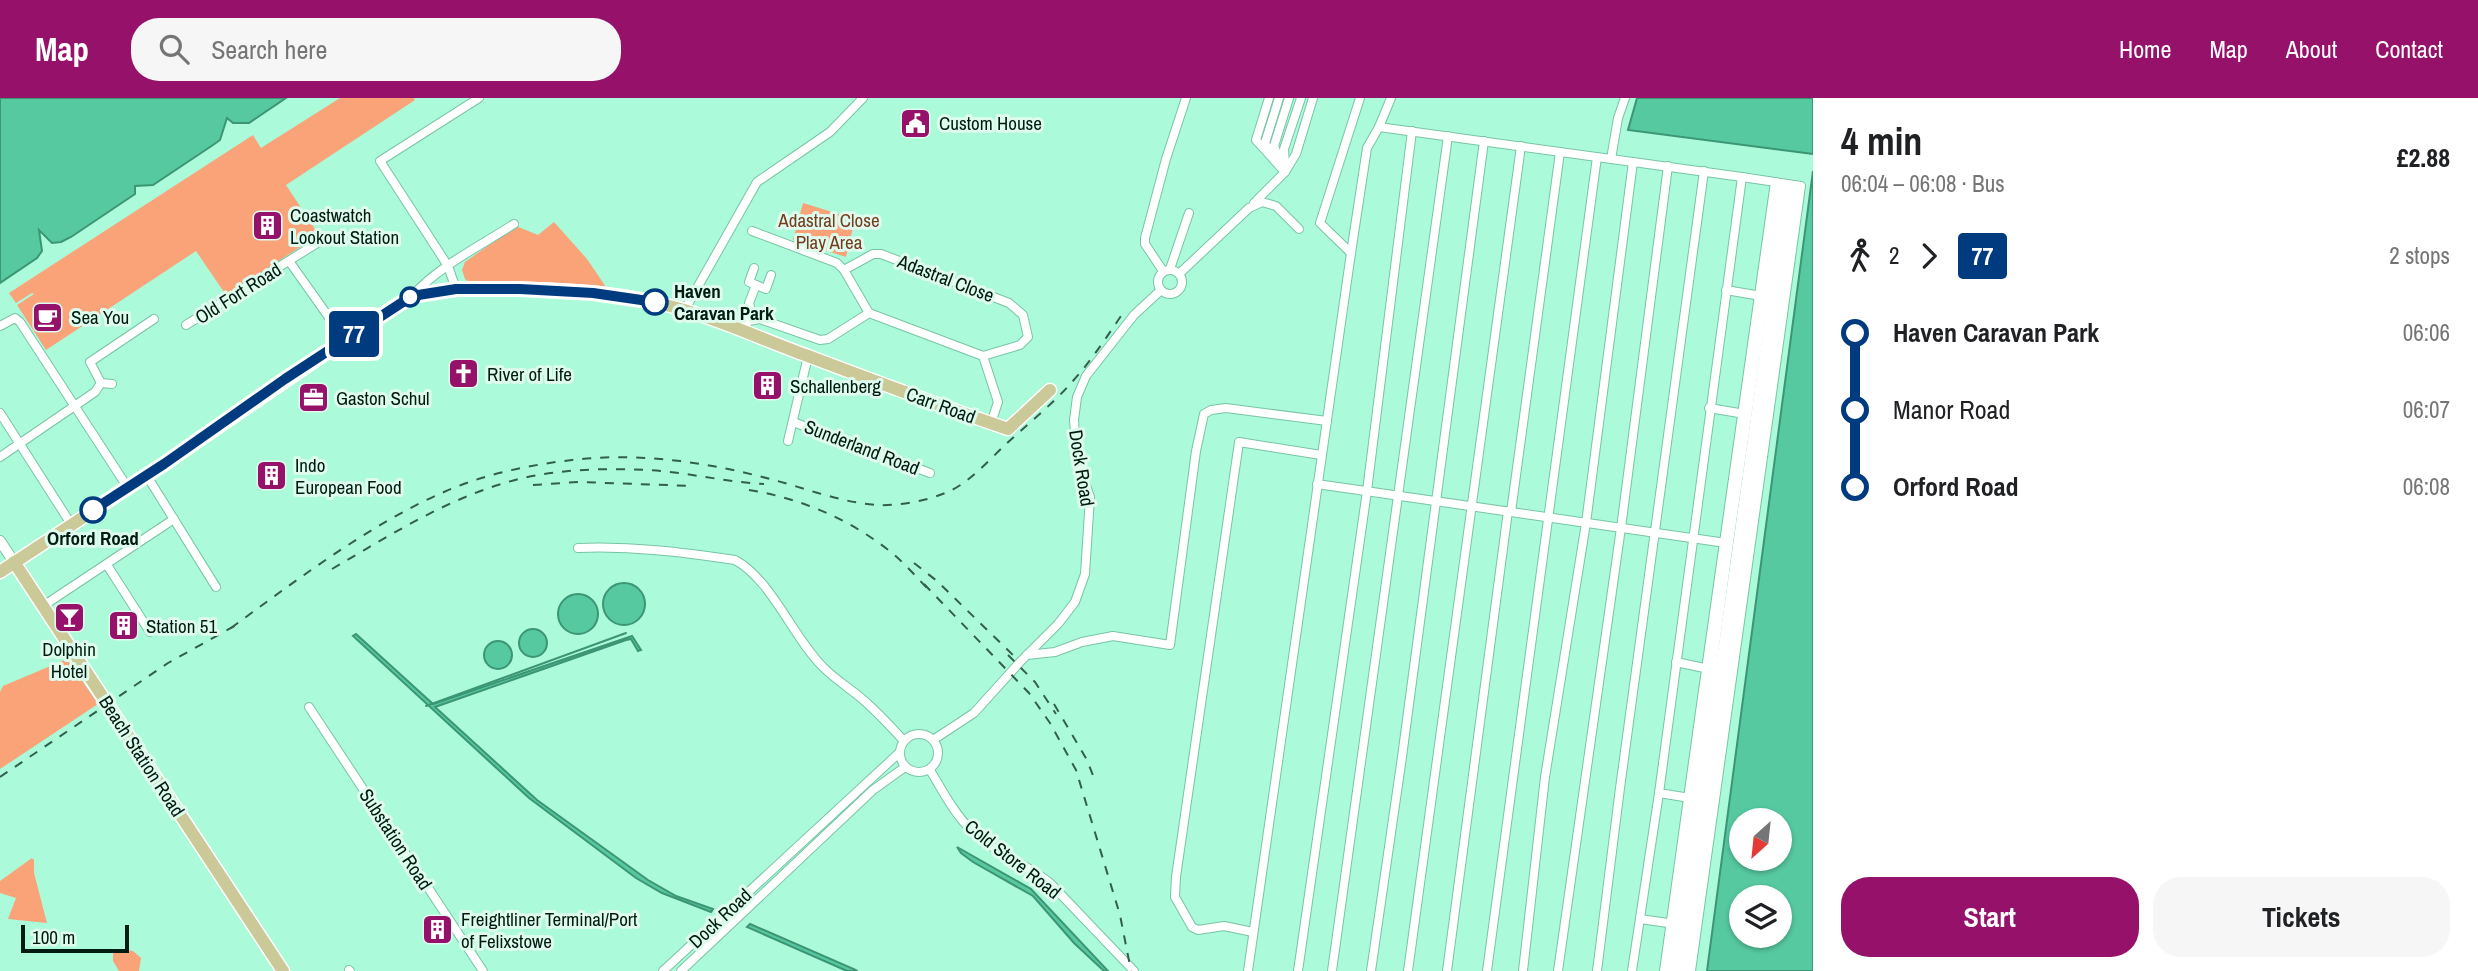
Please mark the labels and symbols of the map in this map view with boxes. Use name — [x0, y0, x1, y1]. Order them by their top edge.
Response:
public building icon: Custom House — [899, 106, 933, 140]
place label: Custom House — [939, 110, 1042, 136]
place label: Coastwatch Lookout Station — [290, 202, 399, 250]
park label: Adastral Close Play Area — [777, 207, 880, 255]
building icon: Coastwatch Lookout Station — [250, 209, 284, 243]
street label: Adastral Close — [893, 247, 998, 308]
street label: Old Fort Road — [190, 256, 286, 330]
place label: Haven Caravan Park — [674, 278, 774, 326]
unlabelled marker — [400, 287, 420, 307]
marker: Haven Caravan Park — [642, 289, 668, 315]
cafe icon: Sea You — [31, 300, 65, 334]
place label: Sea You — [71, 304, 129, 330]
line badge: 77 — [322, 311, 386, 357]
church icon: River of Life — [447, 357, 481, 391]
place label: River of Life — [487, 361, 572, 387]
building icon: Schallenberg — [750, 369, 784, 403]
place label: Schallenberg — [790, 373, 881, 399]
street label: Carr Road — [903, 380, 979, 430]
office icon: Gaston Schul — [296, 381, 330, 415]
place label: Gaston Schul — [336, 385, 430, 411]
street label: Sunderland Road — [801, 413, 923, 481]
street label: Dock Road — [1063, 428, 1101, 508]
place label: Indo European Food — [295, 452, 402, 500]
building icon: Indo European Food — [255, 459, 289, 493]
marker: Orford Road — [80, 497, 106, 523]
place label: Orford Road — [47, 525, 139, 551]
bar icon: Dolphin Hotel — [52, 601, 86, 635]
building icon: Station 51 — [106, 609, 140, 643]
place label: Station 51 — [146, 613, 217, 639]
place label: Dolphin Hotel — [42, 636, 96, 684]
street label: Beach Station Road — [93, 690, 191, 822]
street label: Substation Road — [353, 783, 439, 895]
north arrow — [1729, 808, 1792, 872]
street label: Cold Store Road — [960, 813, 1066, 905]
street label: Dock Road — [683, 882, 757, 954]
place label: Freightliner Terminal/Port of Felixstowe — [461, 906, 638, 954]
building icon: Freightliner Terminal/Port of Felixstowe — [421, 913, 455, 947]
scale bar — [21, 922, 130, 954]

